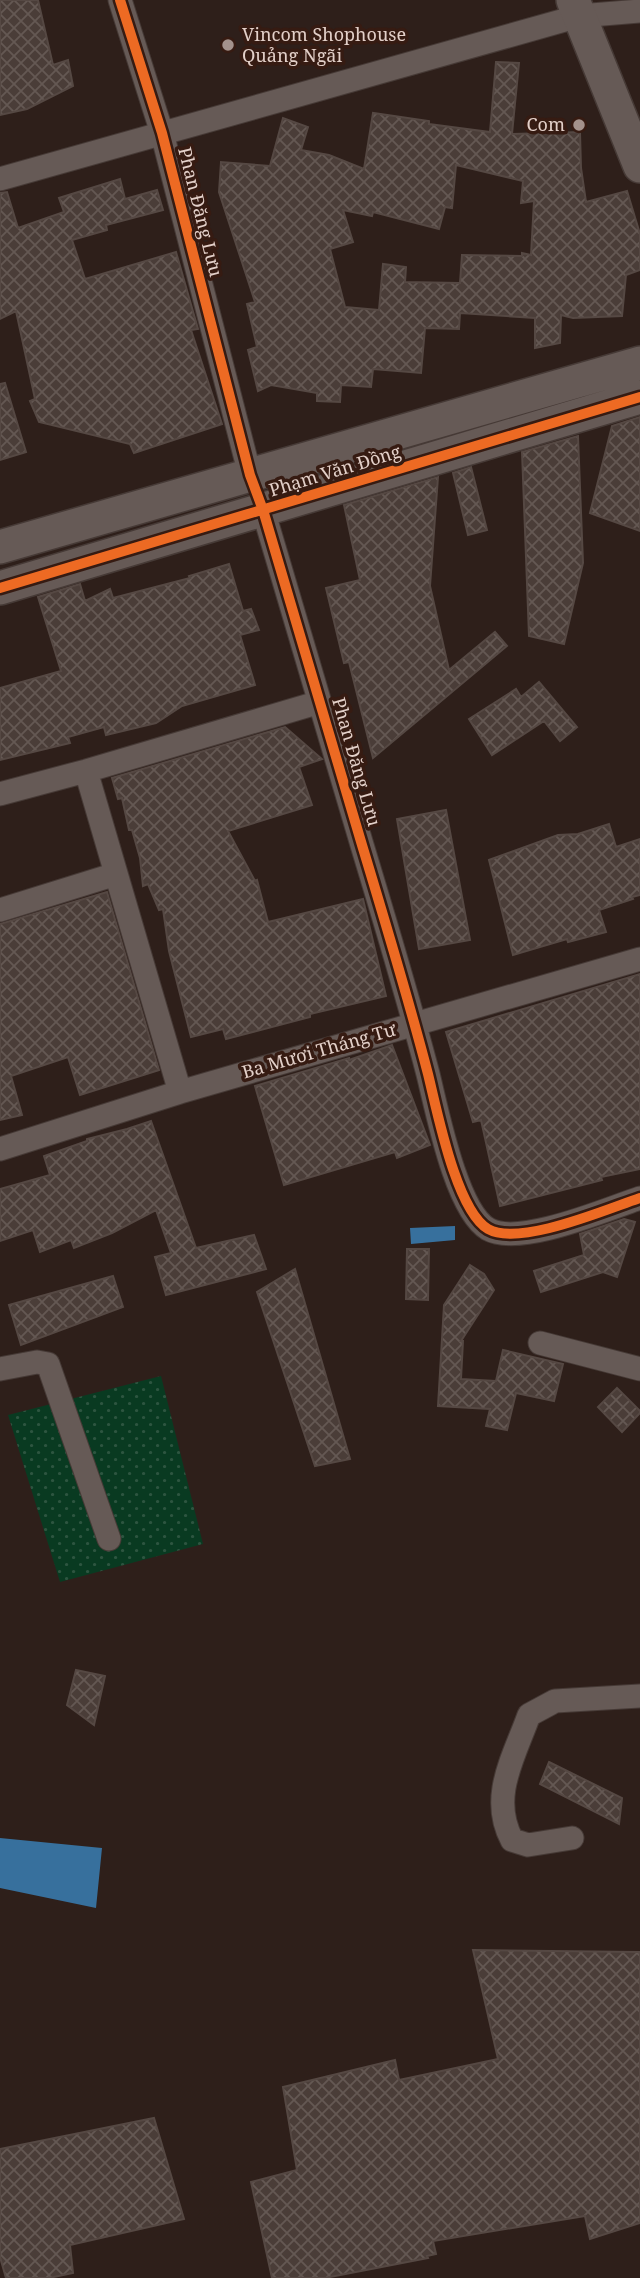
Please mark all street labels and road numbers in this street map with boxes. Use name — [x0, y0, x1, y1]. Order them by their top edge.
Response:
street label: Phan Đăng Lưu — [173, 144, 229, 280]
street label: Phạm Văn Đồng — [266, 439, 404, 501]
street label: Phan Đăng Lưu — [327, 695, 387, 829]
street label: Ba Mươi Tháng Tư — [239, 1016, 399, 1084]

